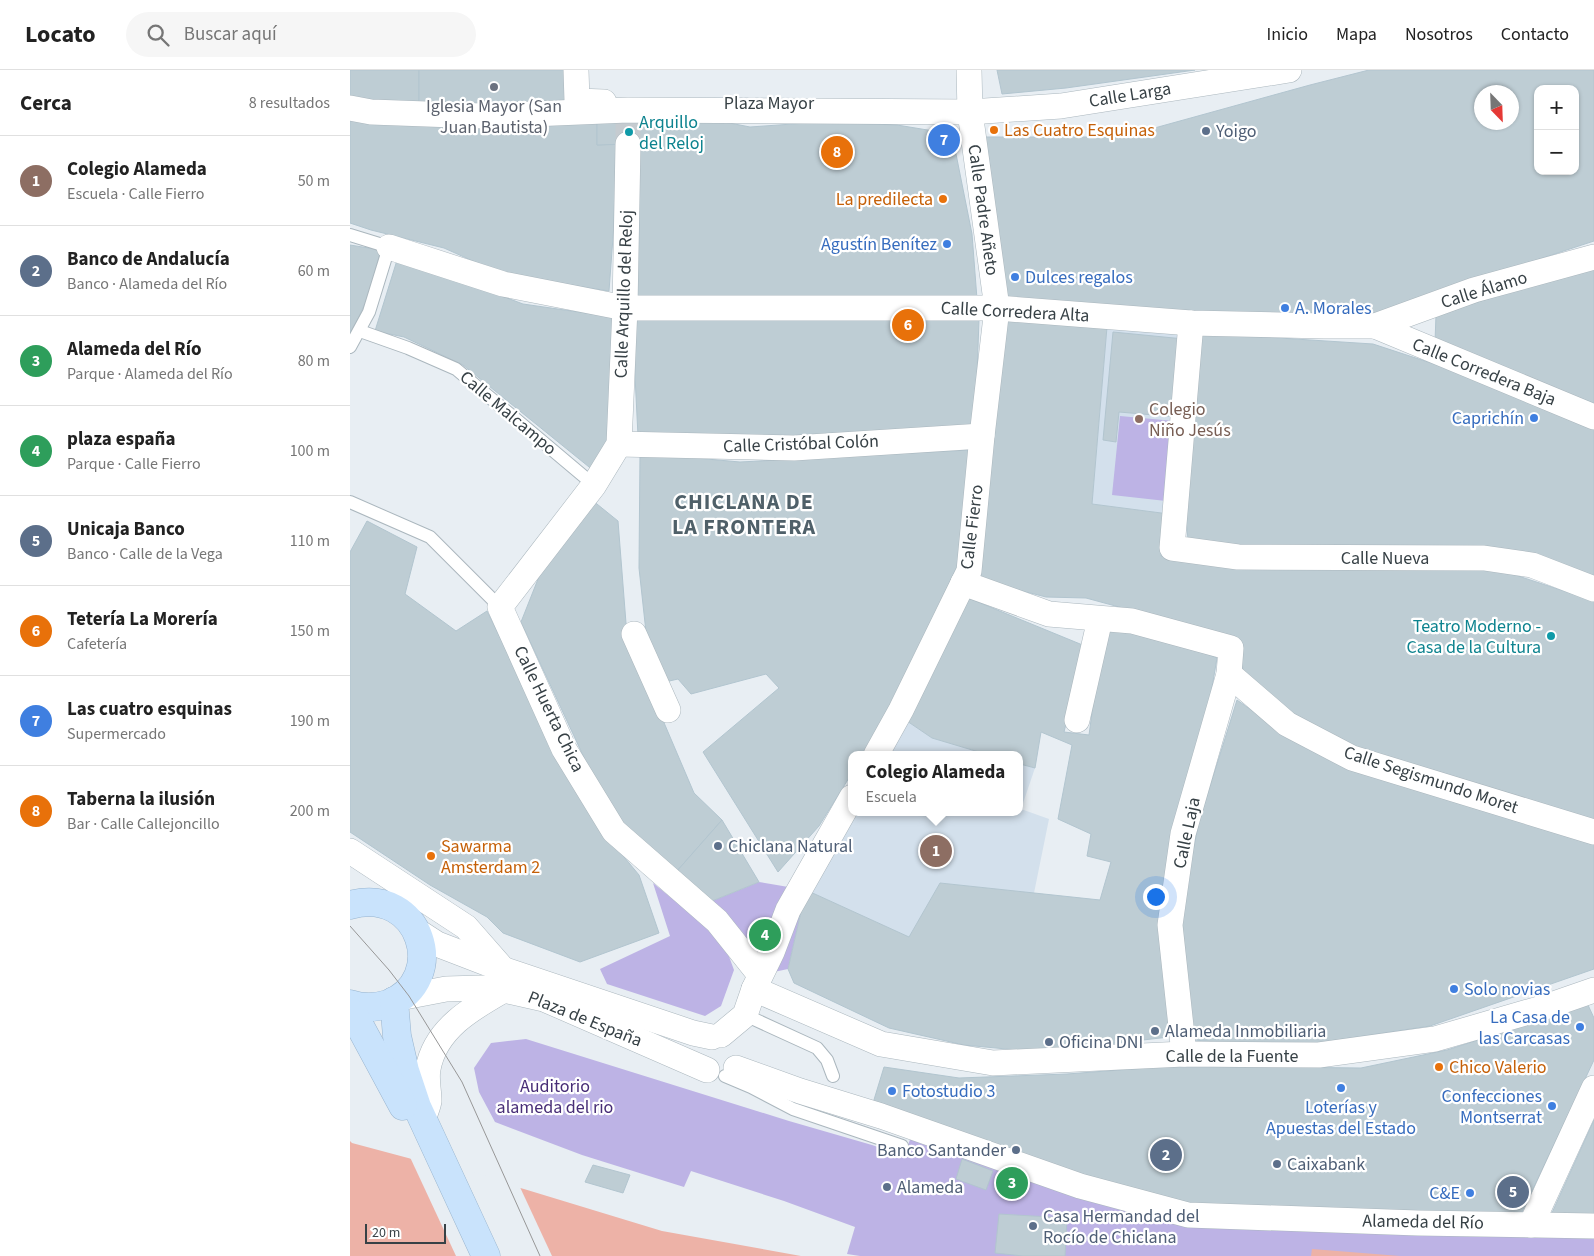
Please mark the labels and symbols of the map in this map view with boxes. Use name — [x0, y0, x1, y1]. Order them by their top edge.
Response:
street label: Calle Larga — [1087, 76, 1173, 114]
marker: Iglesia Mayor (San Juan Bautista) — [488, 81, 500, 93]
north arrow — [1474, 85, 1519, 130]
street label: Plaza Mayor — [724, 91, 815, 116]
place label: Iglesia Mayor (San Juan Bautista) — [426, 94, 562, 140]
place label: Arquillo del Reloj — [639, 110, 704, 156]
place label: Las Cuatro Esquinas — [1004, 118, 1155, 143]
place label: Yoigo — [1215, 119, 1257, 144]
pin: 7 — [928, 121, 960, 159]
marker: Las Cuatro Esquinas — [988, 124, 1000, 136]
marker: Yoigo — [1200, 125, 1212, 137]
marker: Arquillo del Reloj — [623, 126, 635, 138]
pin: 8 — [821, 133, 853, 171]
street label: Calle Padre Añeto — [961, 143, 1005, 277]
place label: La predilecta — [836, 187, 933, 212]
marker: La predilecta — [937, 193, 949, 205]
street label: Calle Arquillo del Reloj — [609, 209, 639, 379]
place label: Agustín Benítez — [821, 232, 937, 257]
marker: Agustín Benítez — [941, 238, 953, 250]
place label: Dulces regalos — [1025, 265, 1133, 290]
street label: Calle Álamo — [1438, 265, 1530, 315]
marker: Dulces regalos — [1009, 271, 1021, 283]
street label: Calle Corredera Alta — [940, 296, 1090, 328]
place label: A. Morales — [1295, 296, 1372, 321]
marker: A. Morales — [1279, 302, 1291, 314]
pin: 6 — [892, 306, 924, 344]
street label: Calle Corredera Baja — [1408, 332, 1560, 412]
street label: Calle Malcampo — [454, 365, 562, 461]
place label: Colegio Niño Jesús — [1149, 397, 1231, 443]
place label: Caprichín — [1452, 406, 1524, 431]
marker: Caprichín — [1528, 412, 1540, 424]
marker: Colegio Niño Jesús — [1133, 413, 1145, 425]
street label: Calle Cristóbal Colón — [723, 429, 879, 459]
street label: Calle Fierro — [954, 483, 990, 571]
district label: CHICLANA DE LA FRONTERA — [672, 486, 816, 543]
street label: Calle Nueva — [1341, 546, 1429, 571]
place label: Teatro Moderno - Casa de la Cultura — [1406, 614, 1541, 660]
marker: Teatro Moderno - Casa de la Cultura — [1545, 630, 1557, 642]
street label: Calle Huerta Chica — [508, 642, 590, 776]
street label: Calle Segismundo Moret — [1341, 740, 1521, 820]
street label: Calle Laja — [1167, 795, 1207, 871]
pin: 1 — [920, 832, 952, 870]
place label: Sawarma Amsterdam 2 — [441, 834, 540, 880]
place label: Chiclana Natural — [728, 834, 853, 859]
marker: Chiclana Natural — [712, 840, 724, 852]
marker: Sawarma Amsterdam 2 — [425, 850, 437, 862]
your location — [1143, 884, 1169, 910]
pin: 4 — [749, 916, 781, 954]
place label: Solo novias — [1464, 977, 1550, 1002]
marker: Solo novias — [1448, 983, 1460, 995]
street label: Plaza de España — [524, 985, 646, 1053]
place label: La Casa de las Carcasas — [1479, 1005, 1570, 1051]
place label: Alameda Inmobiliaria — [1165, 1019, 1326, 1044]
marker: La Casa de las Carcasas — [1574, 1021, 1586, 1033]
marker: Alameda Inmobiliaria — [1149, 1025, 1161, 1037]
place label: Oficina DNI — [1059, 1030, 1143, 1055]
marker: Oficina DNI — [1043, 1036, 1055, 1048]
street label: Calle de la Fuente — [1166, 1044, 1298, 1069]
place label: Chico Valerio — [1449, 1055, 1547, 1080]
marker: Chico Valerio — [1433, 1061, 1445, 1073]
park label: Auditorio alameda del rio — [497, 1074, 613, 1120]
place label: Fotostudio 3 — [902, 1079, 995, 1104]
marker: Loterías y Apuestas del Estado — [1335, 1082, 1347, 1094]
place label: Confecciones Montserrat — [1442, 1084, 1542, 1130]
marker: Fotostudio 3 — [886, 1085, 898, 1097]
place label: Loterías y Apuestas del Estado — [1266, 1095, 1416, 1141]
marker: Confecciones Montserrat — [1546, 1100, 1558, 1112]
pin: 2 — [1150, 1136, 1182, 1174]
place label: Banco Santander — [877, 1138, 1007, 1163]
marker: Banco Santander — [1010, 1144, 1022, 1156]
place label: Caixabank — [1287, 1152, 1365, 1177]
marker: Caixabank — [1271, 1158, 1283, 1170]
pin: 3 — [996, 1164, 1028, 1202]
pin: 5 — [1497, 1173, 1529, 1211]
place label: Alameda — [897, 1175, 963, 1200]
marker: Alameda — [881, 1181, 893, 1193]
place label: C&E — [1429, 1181, 1460, 1206]
marker: C&E — [1464, 1187, 1476, 1199]
place label: Casa Hermandad del Rocío de Chiclana — [1043, 1204, 1199, 1250]
street label: Alameda del Río — [1362, 1208, 1484, 1236]
marker: Casa Hermandad del Rocío de Chiclana — [1027, 1220, 1039, 1232]
scale bar — [365, 1221, 446, 1244]

